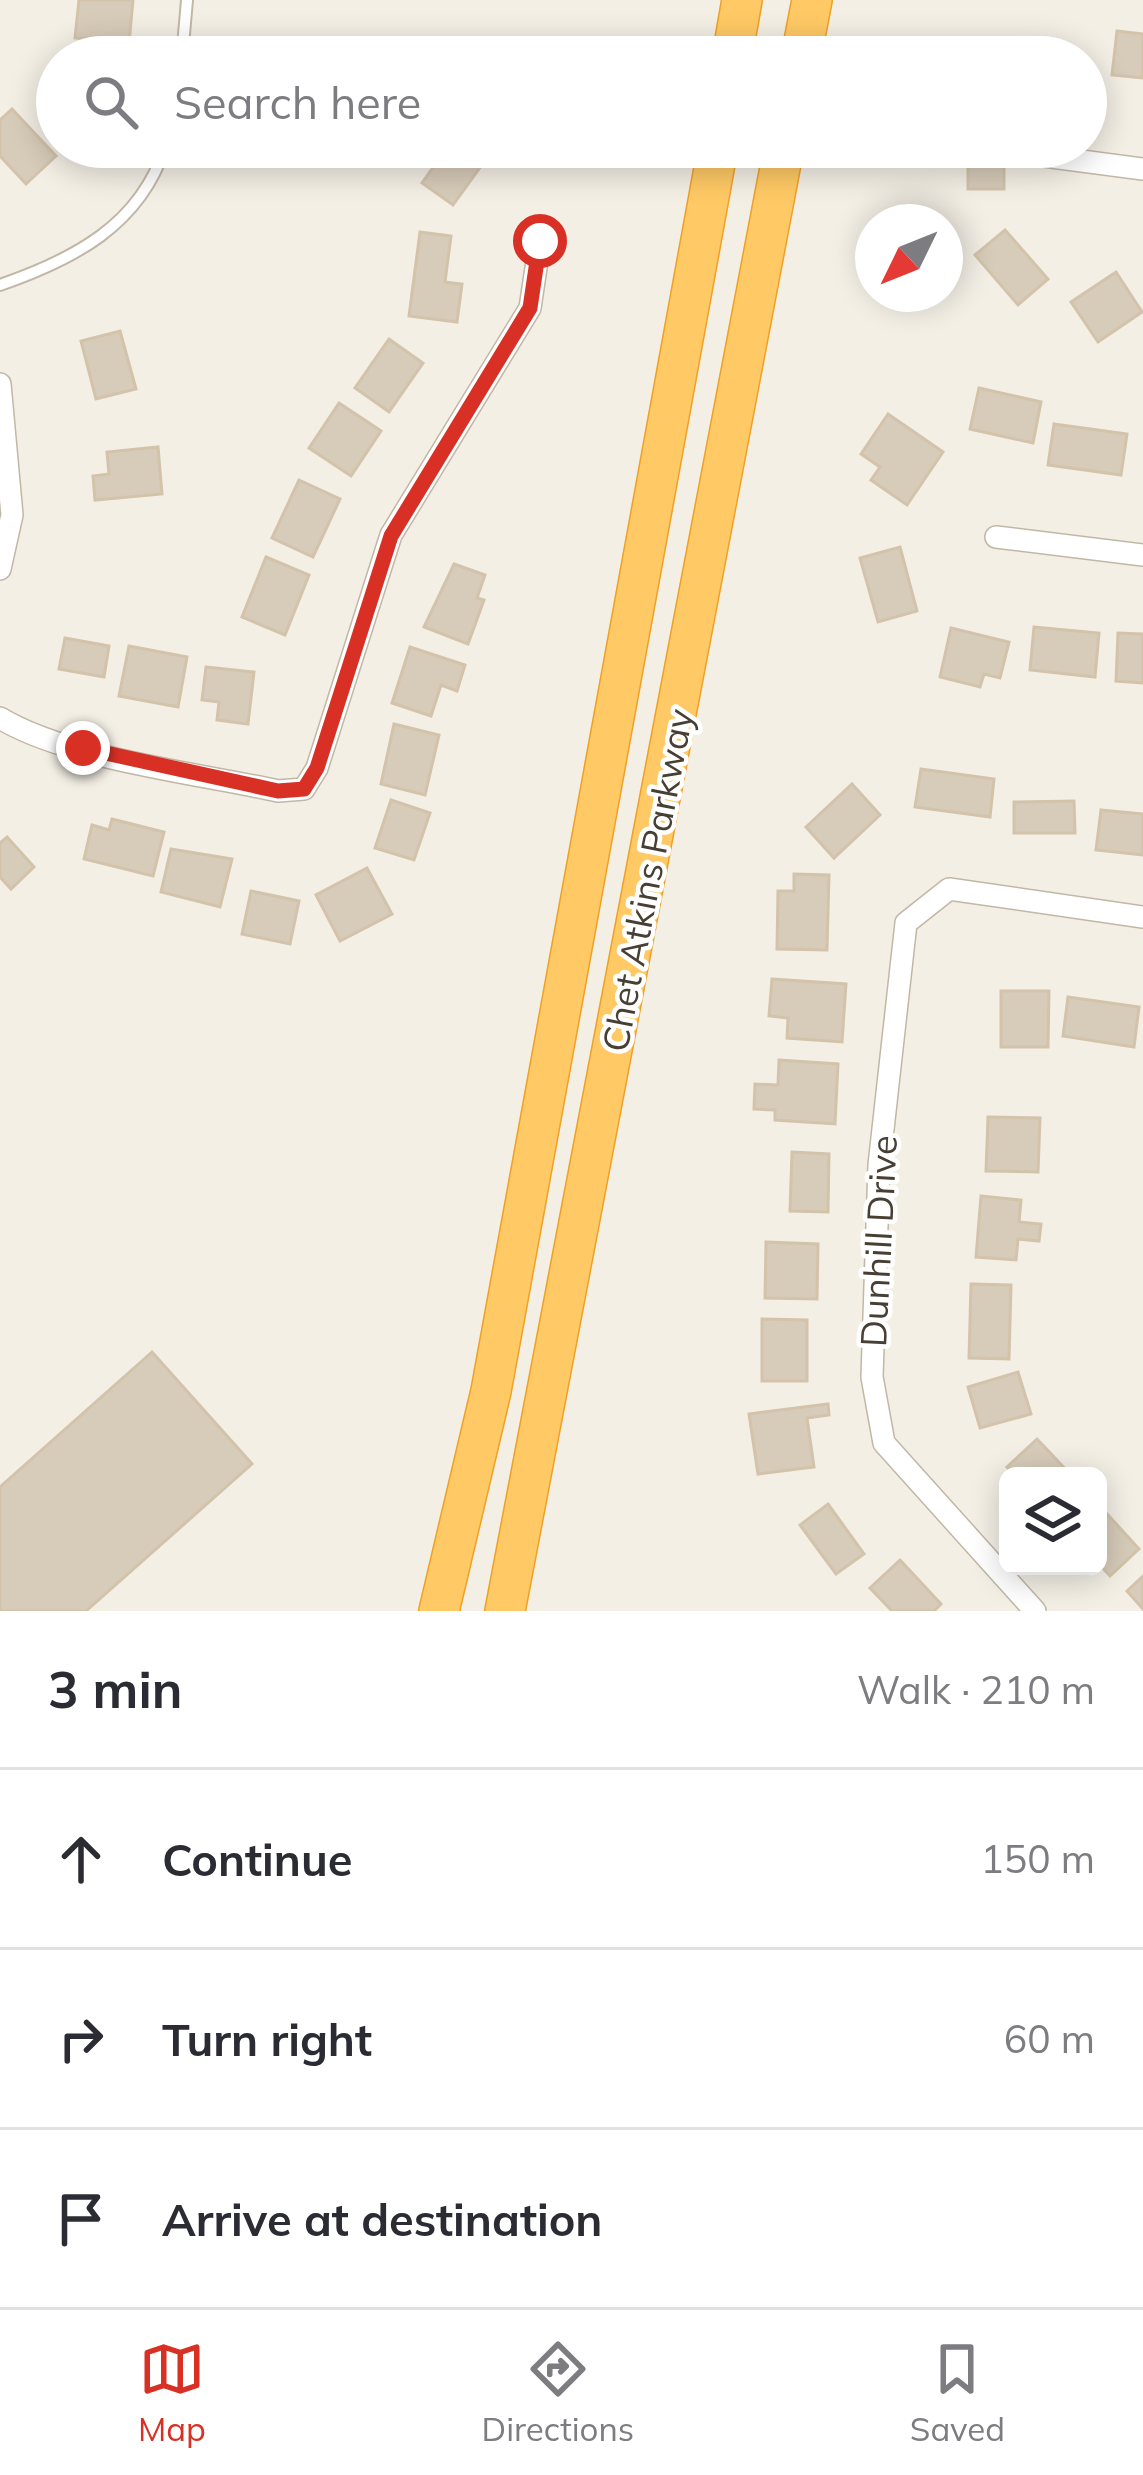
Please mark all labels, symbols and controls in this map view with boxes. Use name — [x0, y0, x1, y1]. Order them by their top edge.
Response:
search box — [36, 36, 1107, 168]
icon: search — [78, 69, 144, 135]
text: Search here — [174, 74, 421, 130]
north arrow — [855, 204, 963, 312]
route start — [513, 214, 567, 268]
street label: Chet Atkins Parkway — [592, 705, 702, 1055]
route end — [56, 721, 110, 775]
street label: Dunhill Drive — [850, 1134, 906, 1348]
map controls — [999, 1467, 1107, 1575]
button: layers — [999, 1467, 1107, 1575]
text: 3 min — [48, 1657, 183, 1721]
text: Walk · 210 m — [857, 1665, 1095, 1714]
icon: ahead — [48, 1826, 114, 1892]
text: Continue — [162, 1831, 352, 1887]
text: 150 m — [980, 1834, 1095, 1883]
icon: right — [48, 2006, 114, 2072]
text: Turn right — [162, 2011, 372, 2067]
text: 60 m — [1004, 2014, 1095, 2063]
icon: arrive — [48, 2186, 114, 2252]
text: Arrive at destination — [162, 2191, 602, 2247]
tab: Map — [138, 2336, 206, 2449]
tab: Directions — [482, 2336, 634, 2449]
tab: Saved — [910, 2336, 1005, 2449]

